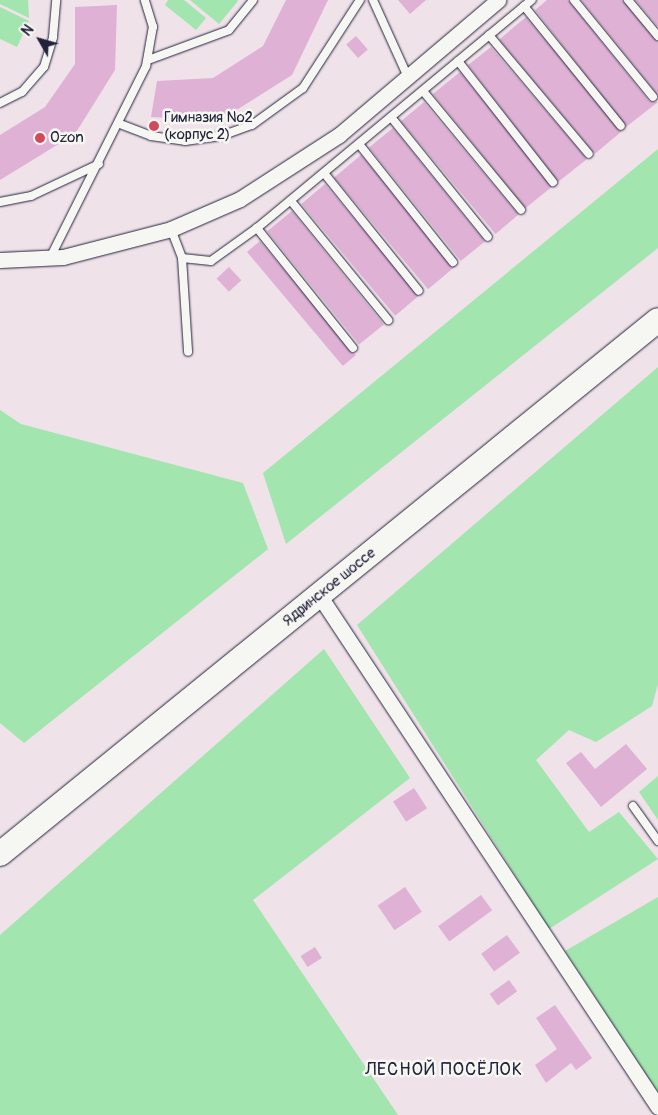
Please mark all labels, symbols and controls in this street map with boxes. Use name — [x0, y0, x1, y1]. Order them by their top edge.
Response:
north arrow — [15, 15, 65, 65]
text: N — [18, 21, 37, 39]
place label: Гимназия №2 (корпус 2) — [164, 108, 253, 143]
marker: Гимназия №2 (корпус 2) — [148, 120, 160, 132]
place label: Ozon — [50, 129, 84, 147]
marker: Ozon — [34, 132, 46, 144]
street label: Ядринское шоссе — [279, 544, 379, 630]
district label: ЛЕСНОЙ ПОСЁЛОК — [363, 1059, 525, 1081]

